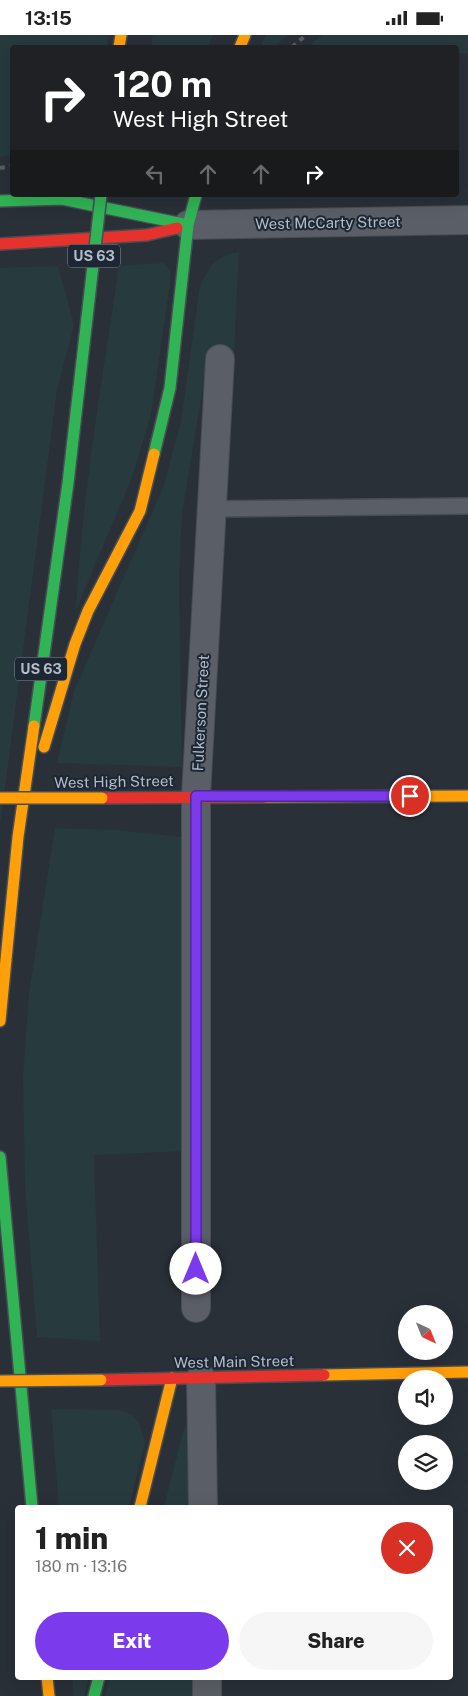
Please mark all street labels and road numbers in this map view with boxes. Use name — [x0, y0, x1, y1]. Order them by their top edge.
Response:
street label: West McCarty Street — [255, 213, 401, 232]
road number: US 63 — [68, 245, 120, 267]
street label: Fulkerson Street — [189, 654, 212, 772]
road number: US 63 — [15, 657, 67, 681]
street label: West High Street — [54, 772, 174, 791]
street label: West Main Street — [174, 1352, 295, 1371]

